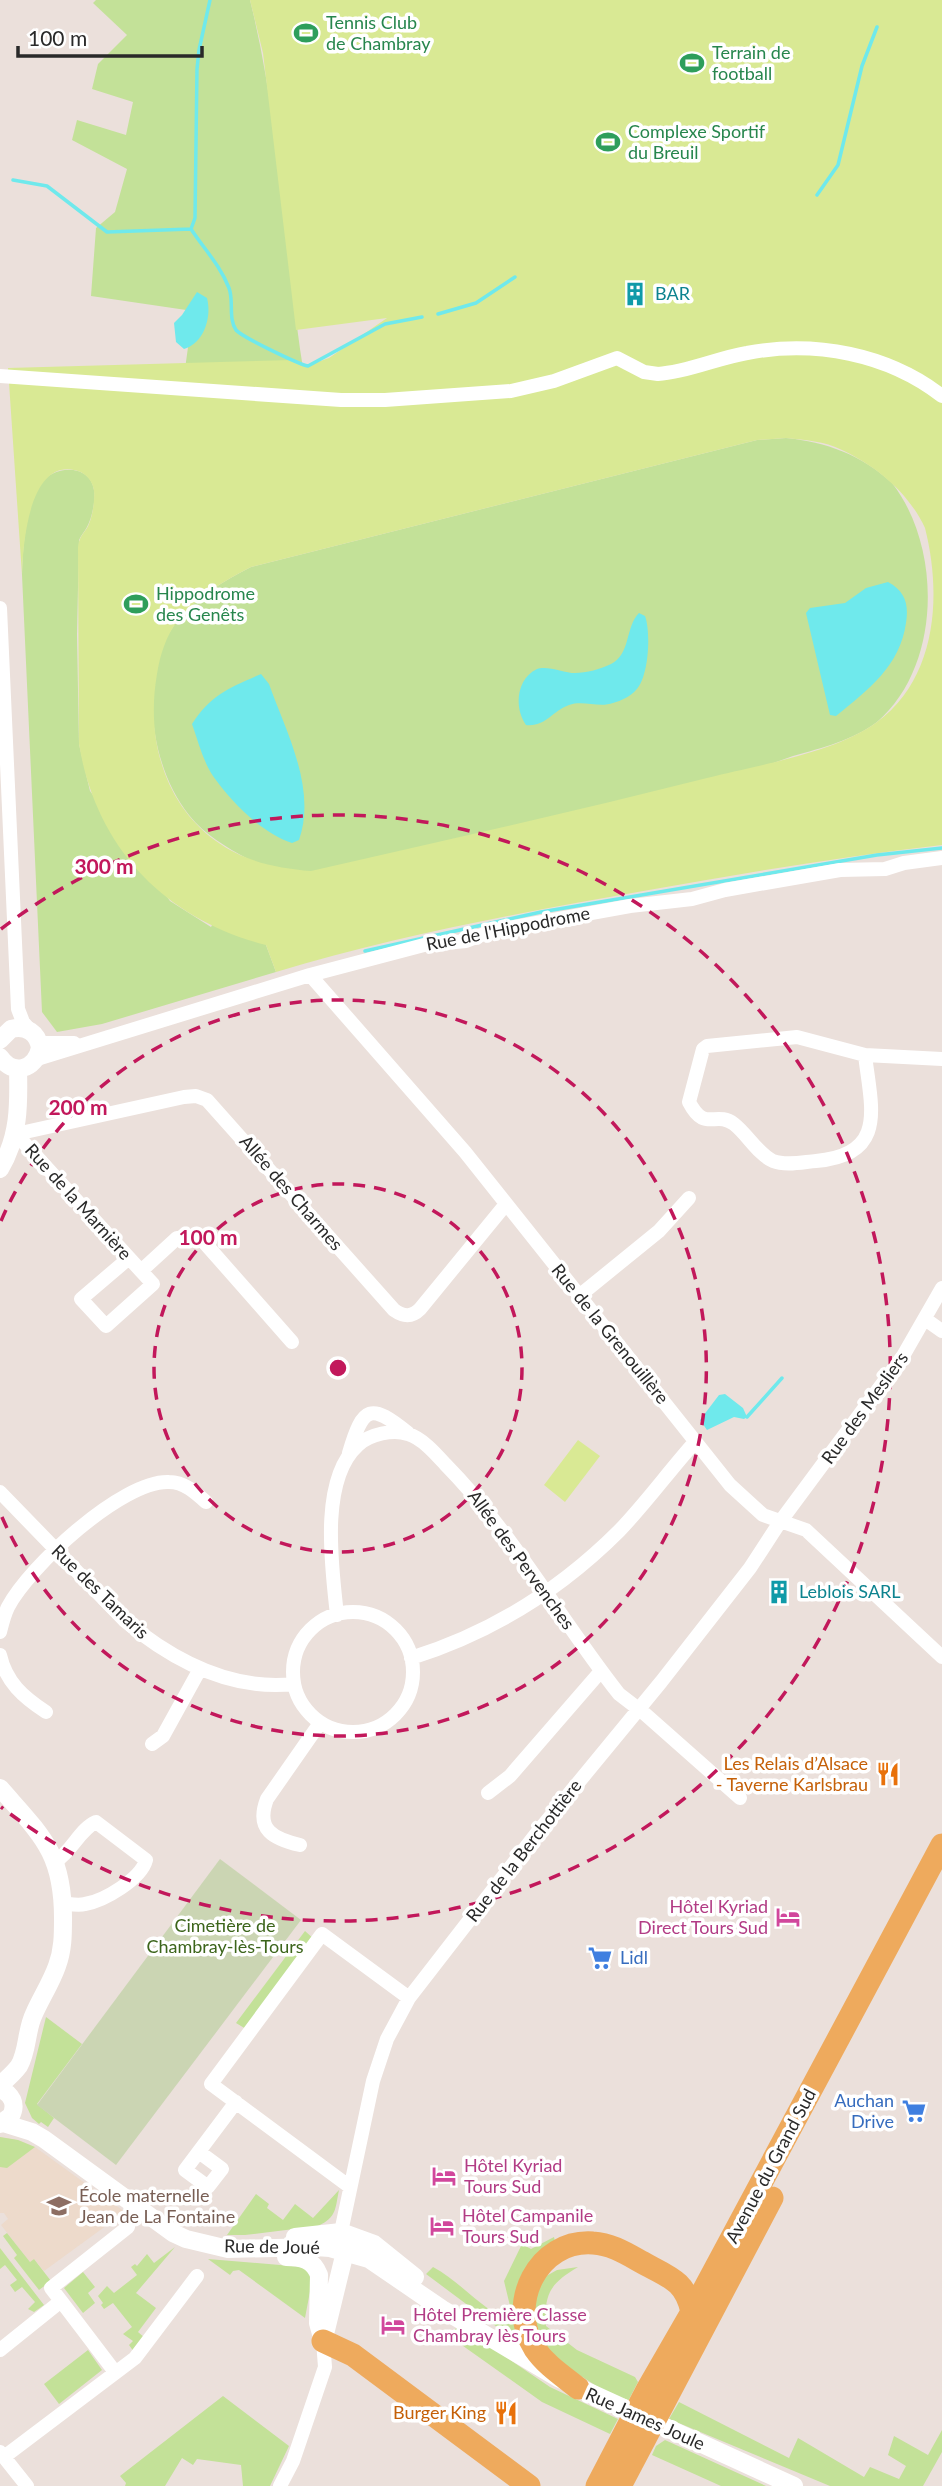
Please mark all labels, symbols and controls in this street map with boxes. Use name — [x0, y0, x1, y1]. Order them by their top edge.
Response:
place label: Tennis Club de Chambray — [326, 11, 431, 54]
scale bar — [18, 14, 201, 58]
sports icon: Tennis Club de Chambray — [292, 19, 320, 47]
text: 100 m — [28, 25, 87, 50]
place label: Terrain de football — [712, 41, 790, 84]
sports icon: Terrain de football — [678, 49, 706, 77]
place label: Complexe Sportif du Breuil — [628, 120, 766, 163]
sports icon: Complexe Sportif du Breuil — [594, 128, 622, 156]
building icon: BAR — [621, 280, 649, 308]
place label: BAR — [655, 282, 691, 304]
place label: Hippodrome des Genêts — [156, 582, 255, 625]
sports icon: Hippodrome des Genêts — [122, 590, 150, 618]
text: 300 m — [74, 853, 134, 878]
street label: Rue de l'Hippodrome — [424, 901, 592, 955]
text: 200 m — [48, 1094, 108, 1119]
street label: Allée des Charmes — [236, 1130, 348, 1255]
street label: Rue de la Marnière — [21, 1139, 137, 1264]
text: 100 m — [178, 1224, 238, 1249]
street label: Rue de la Grenouillère — [547, 1259, 674, 1408]
street label: Rue des Mesliers — [816, 1347, 912, 1468]
centre of rings — [326, 1356, 350, 1380]
street label: Allée des Pervenches — [464, 1485, 580, 1634]
street label: Rue des Tamaris — [48, 1539, 154, 1643]
building icon: Leblois SARL — [765, 1578, 793, 1606]
place label: Leblois SARL — [799, 1580, 901, 1602]
place label: Les Relais d’Alsace - Taverne Karlsbrau — [716, 1752, 868, 1795]
restaurant icon: Les Relais d’Alsace - Taverne Karlsbrau — [874, 1760, 902, 1788]
street label: Rue de la Berchottière — [461, 1775, 586, 1926]
place label: Hôtel Kyriad Direct Tours Sud — [638, 1895, 768, 1938]
hotel icon: Hôtel Kyriad Direct Tours Sud — [774, 1903, 802, 1931]
park label: Cimetière de Chambray-lès-Tours — [146, 1914, 304, 1957]
supermarket icon: Lidl — [586, 1944, 614, 1972]
place label: Lidl — [620, 1946, 648, 1968]
street label: Avenue du Grand Sud — [720, 2085, 820, 2247]
place label: Auchan Drive — [834, 2089, 894, 2132]
supermarket icon: Auchan Drive — [900, 2097, 928, 2125]
place label: Hôtel Kyriad Tours Sud — [464, 2154, 562, 2197]
hotel icon: Hôtel Kyriad Tours Sud — [430, 2162, 458, 2190]
place label: École maternelle Jean de La Fontaine — [79, 2184, 235, 2227]
school or university icon: École maternelle Jean de La Fontaine — [45, 2192, 73, 2220]
place label: Hôtel Campanile Tours Sud — [462, 2204, 593, 2247]
hotel icon: Hôtel Campanile Tours Sud — [428, 2212, 456, 2240]
street label: Rue de Joué — [224, 2234, 320, 2258]
place label: Hôtel Première Classe Chambray lès Tours — [413, 2303, 587, 2346]
hotel icon: Hôtel Première Classe Chambray lès Tours — [379, 2311, 407, 2339]
street label: Rue James Joule — [582, 2382, 708, 2454]
restaurant icon: Burger King — [492, 2399, 520, 2427]
place label: Burger King — [393, 2401, 486, 2423]

